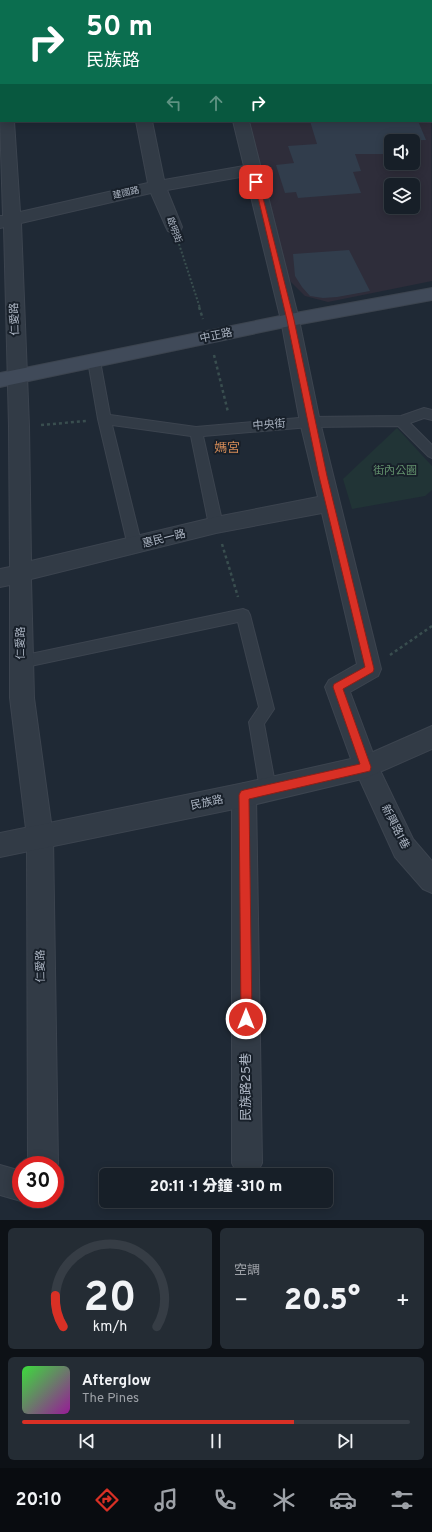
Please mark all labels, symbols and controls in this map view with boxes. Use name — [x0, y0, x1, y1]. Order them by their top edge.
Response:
text: 50 m — [86, 10, 153, 46]
icon: right — [20, 16, 72, 68]
text: 民族路 — [86, 50, 140, 73]
icon: left — [163, 92, 185, 114]
icon: ahead — [205, 92, 227, 114]
icon: right — [247, 92, 269, 114]
map controls — [384, 134, 420, 214]
button: sound — [384, 134, 420, 170]
pin — [239, 165, 273, 199]
icon: arrive — [245, 171, 267, 193]
button: layers — [384, 178, 420, 214]
street label: 建國路 — [112, 185, 140, 201]
street label: 啟明街 — [164, 215, 184, 245]
street label: 仁愛路 — [7, 302, 23, 336]
street label: 中正路 — [198, 326, 234, 346]
street label: 中央街 — [252, 417, 286, 433]
district label: 媽宮 — [214, 440, 240, 457]
park label: 街內公園 — [373, 464, 417, 478]
street label: 惠民一路 — [141, 527, 187, 551]
street label: 仁愛路 — [14, 627, 28, 660]
street label: 民族路 — [189, 793, 225, 813]
street label: 新興路1巷 — [378, 802, 412, 852]
street label: 仁愛路 — [34, 949, 48, 983]
position arrow — [225, 998, 267, 1040]
street label: 民族路25巷 — [238, 1053, 255, 1121]
speed limit sign: 30 — [12, 1156, 64, 1208]
text: 20:11 · 1 分鐘 · 310 m — [150, 1178, 282, 1197]
text: 空調 — [234, 1263, 260, 1279]
text: 20 — [84, 1272, 136, 1325]
text: 20.5° — [284, 1283, 360, 1320]
text: − — [234, 1288, 248, 1315]
text: + — [396, 1288, 410, 1315]
text: km/h — [93, 1317, 127, 1335]
text: Afterglow — [82, 1372, 151, 1391]
text: The Pines — [82, 1391, 139, 1407]
icon: previous — [76, 1430, 98, 1452]
icon: pause — [205, 1430, 227, 1452]
icon: next — [334, 1430, 356, 1452]
icon: directions — [93, 1486, 121, 1514]
icon: music — [152, 1486, 180, 1514]
icon: phone — [211, 1486, 239, 1514]
icon: climate — [270, 1486, 298, 1514]
icon: car — [329, 1486, 357, 1514]
icon: filters — [388, 1486, 416, 1514]
text: 20:10 — [16, 1489, 62, 1512]

